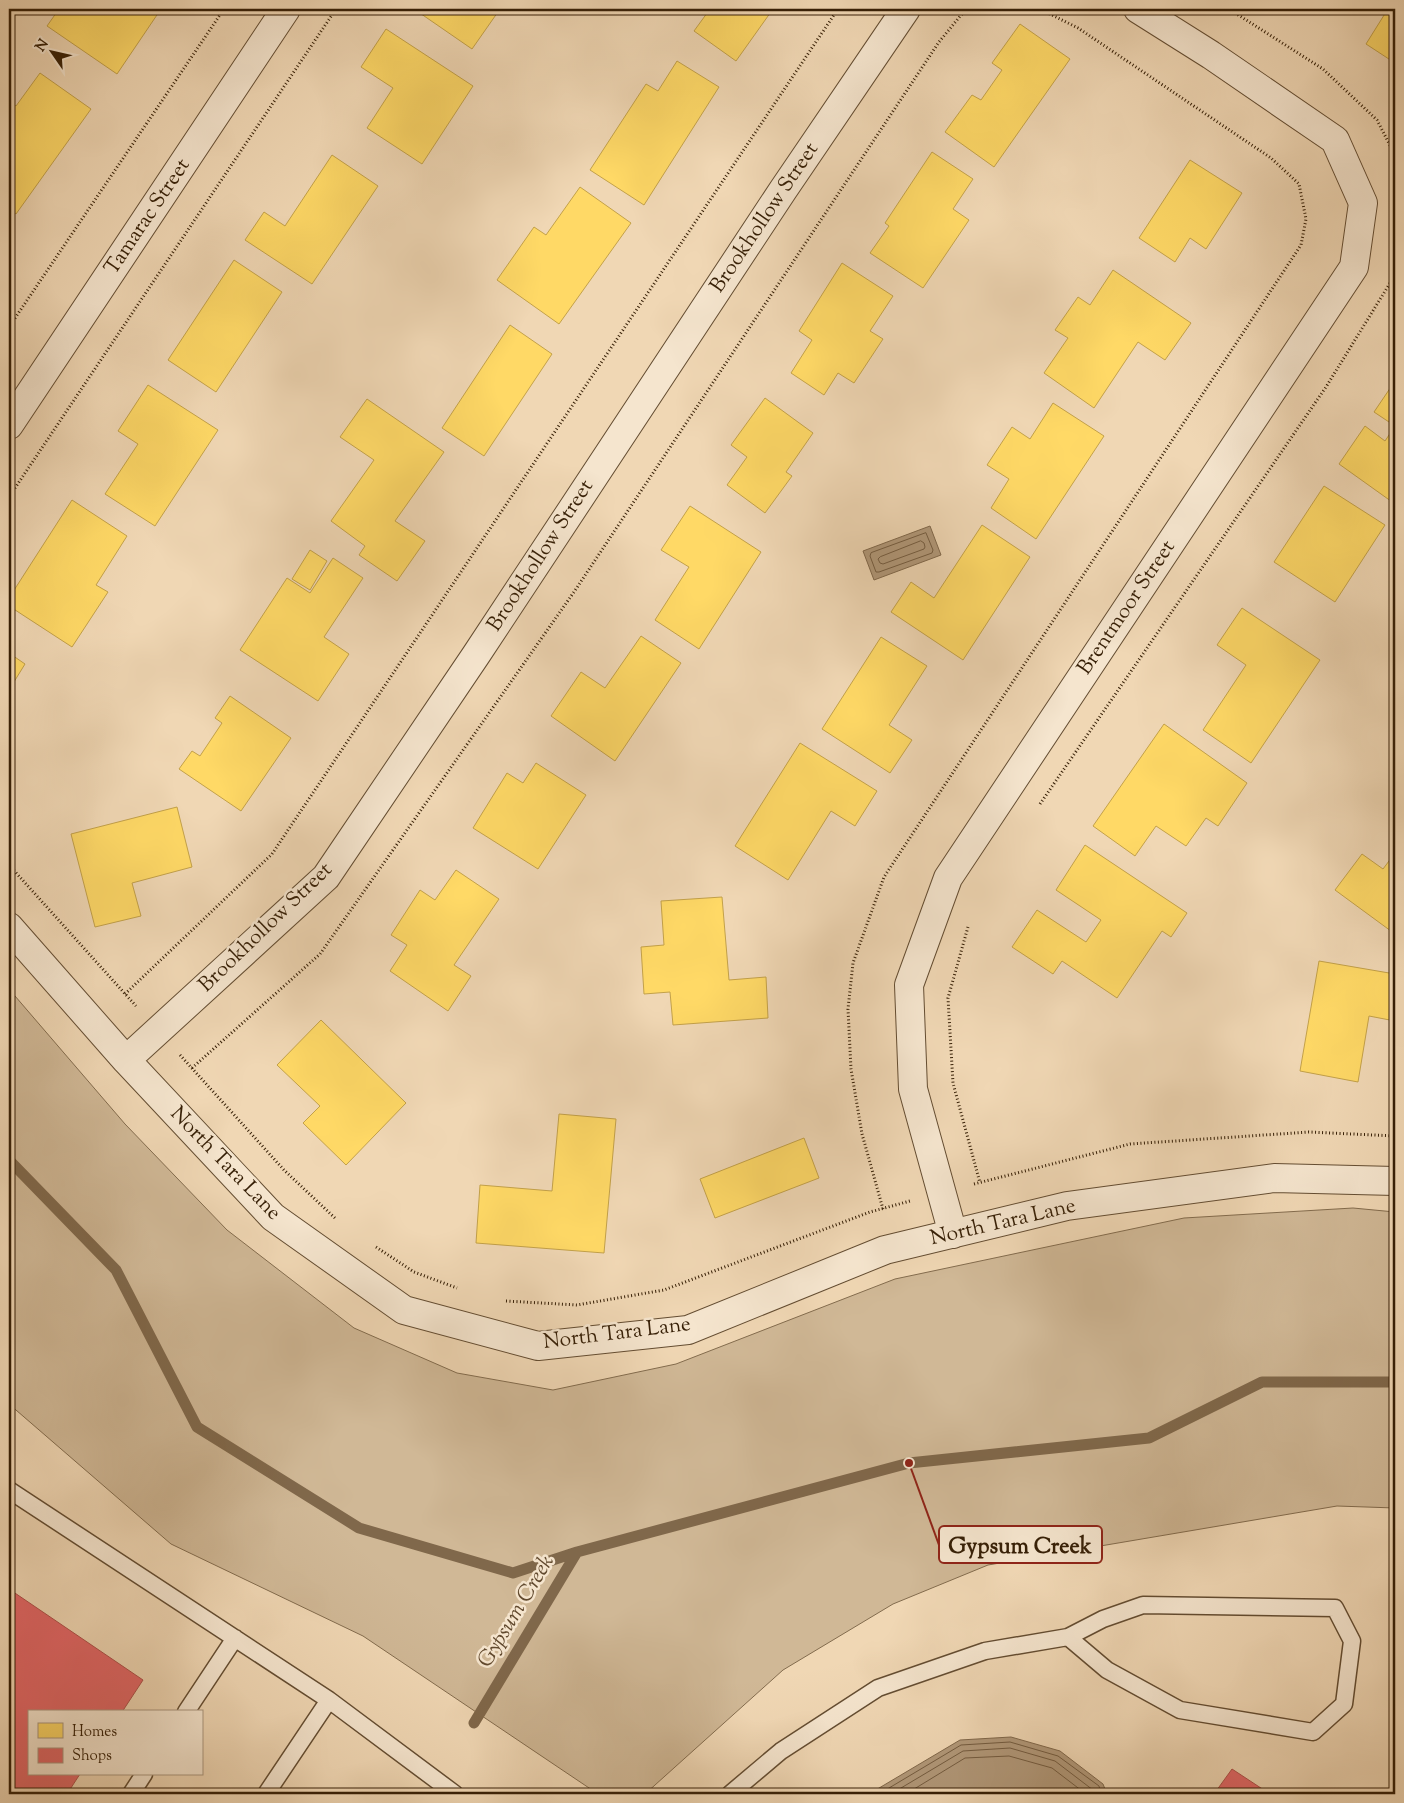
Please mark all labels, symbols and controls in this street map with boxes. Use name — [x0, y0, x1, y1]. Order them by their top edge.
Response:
north arrow — [28, 28, 78, 78]
text: N — [31, 36, 54, 56]
street label: Brookhollow Street — [703, 137, 827, 299]
street label: Tamarac Street — [98, 153, 198, 281]
street label: Brookhollow Street — [481, 474, 601, 638]
street label: Brentmoor Street — [1071, 535, 1183, 681]
street label: Brookhollow Street — [192, 856, 340, 1000]
street label: North Tara Lane — [163, 1100, 287, 1228]
street label: North Tara Lane — [927, 1192, 1079, 1254]
street label: North Tara Lane — [541, 1310, 693, 1358]
callout: Gypsum Creek — [939, 1526, 1102, 1563]
text: Gypsum Creek — [948, 1532, 1092, 1564]
water label: Gypsum Creek — [471, 1549, 563, 1675]
legend — [28, 1710, 202, 1776]
text: Homes — [72, 1722, 117, 1743]
text: Shops — [72, 1746, 112, 1767]

